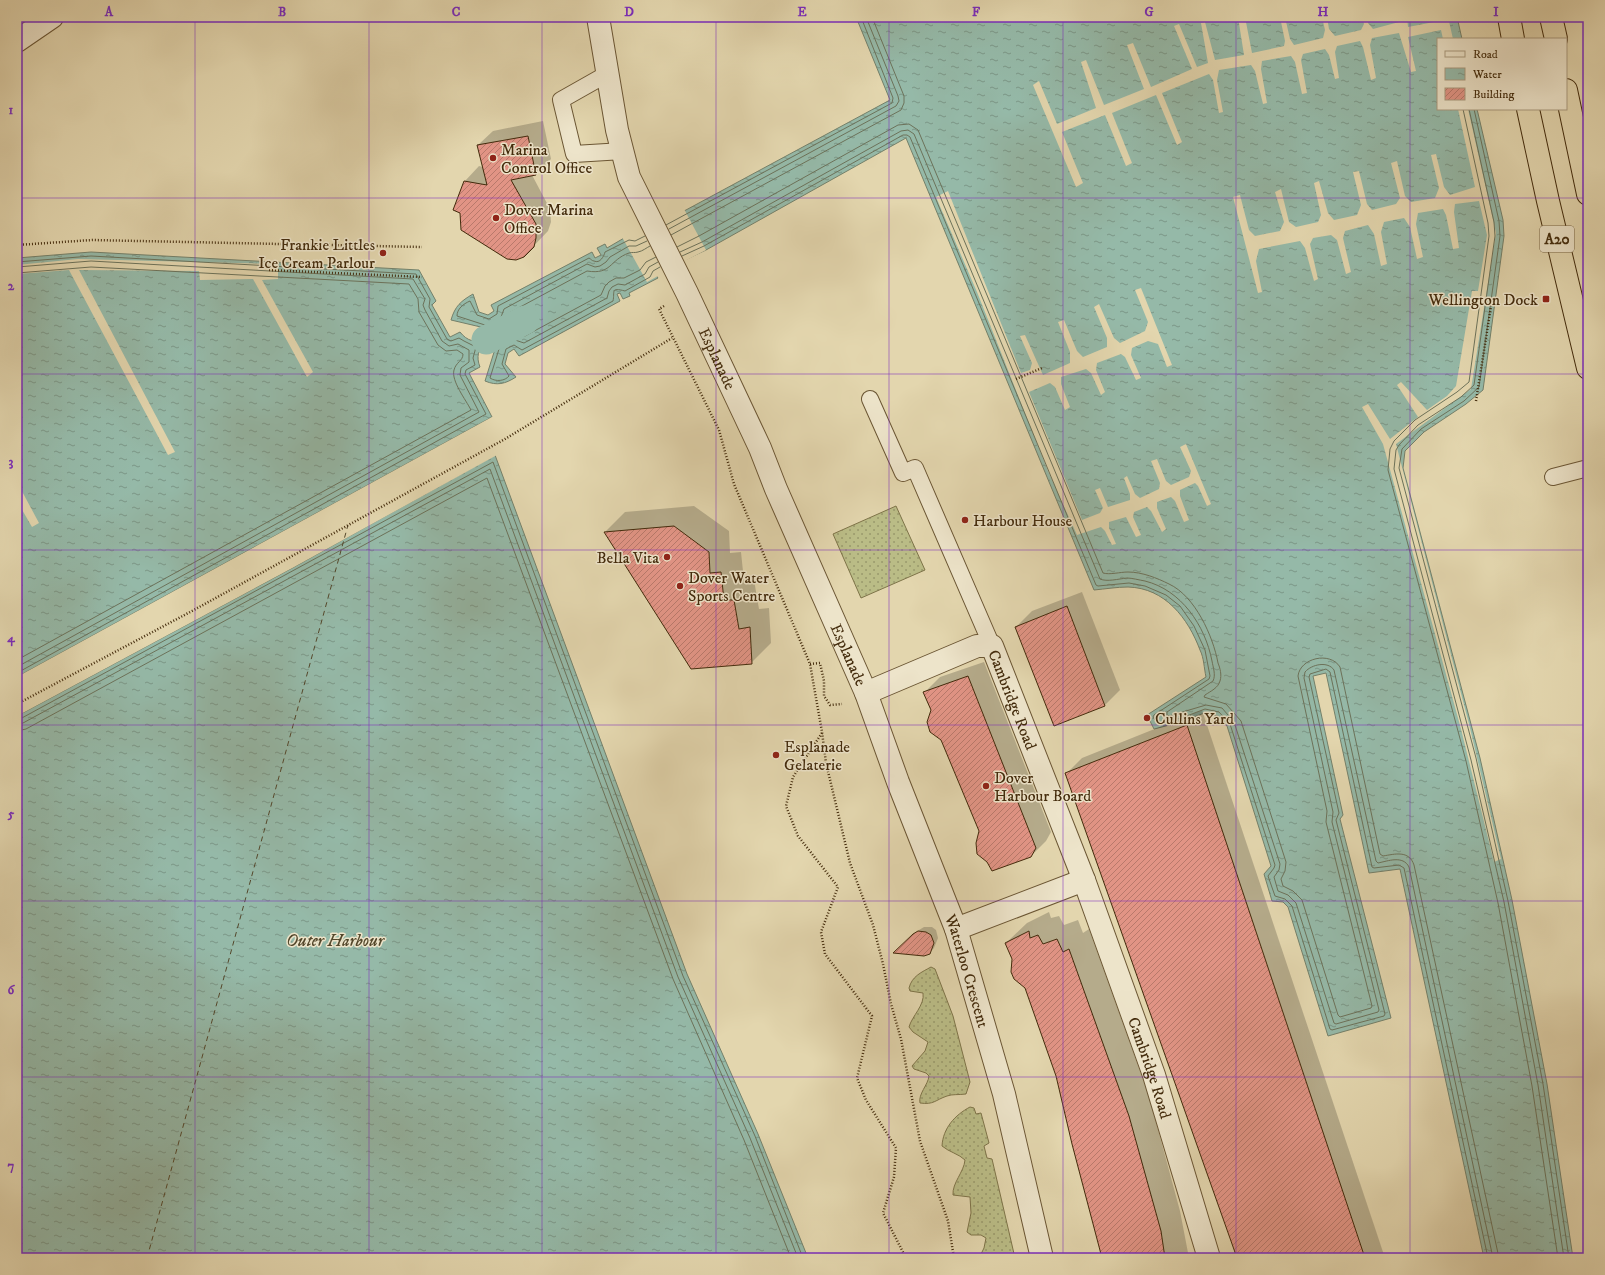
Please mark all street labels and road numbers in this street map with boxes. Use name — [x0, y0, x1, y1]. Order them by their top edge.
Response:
road number: A20 — [1540, 226, 1574, 252]
street label: Esplanade — [694, 325, 740, 393]
street label: Esplanade — [826, 621, 871, 689]
street label: Cambridge Road — [983, 647, 1041, 753]
street label: Waterloo Crescent — [940, 910, 993, 1030]
street label: Cambridge Road — [1123, 1014, 1176, 1121]

